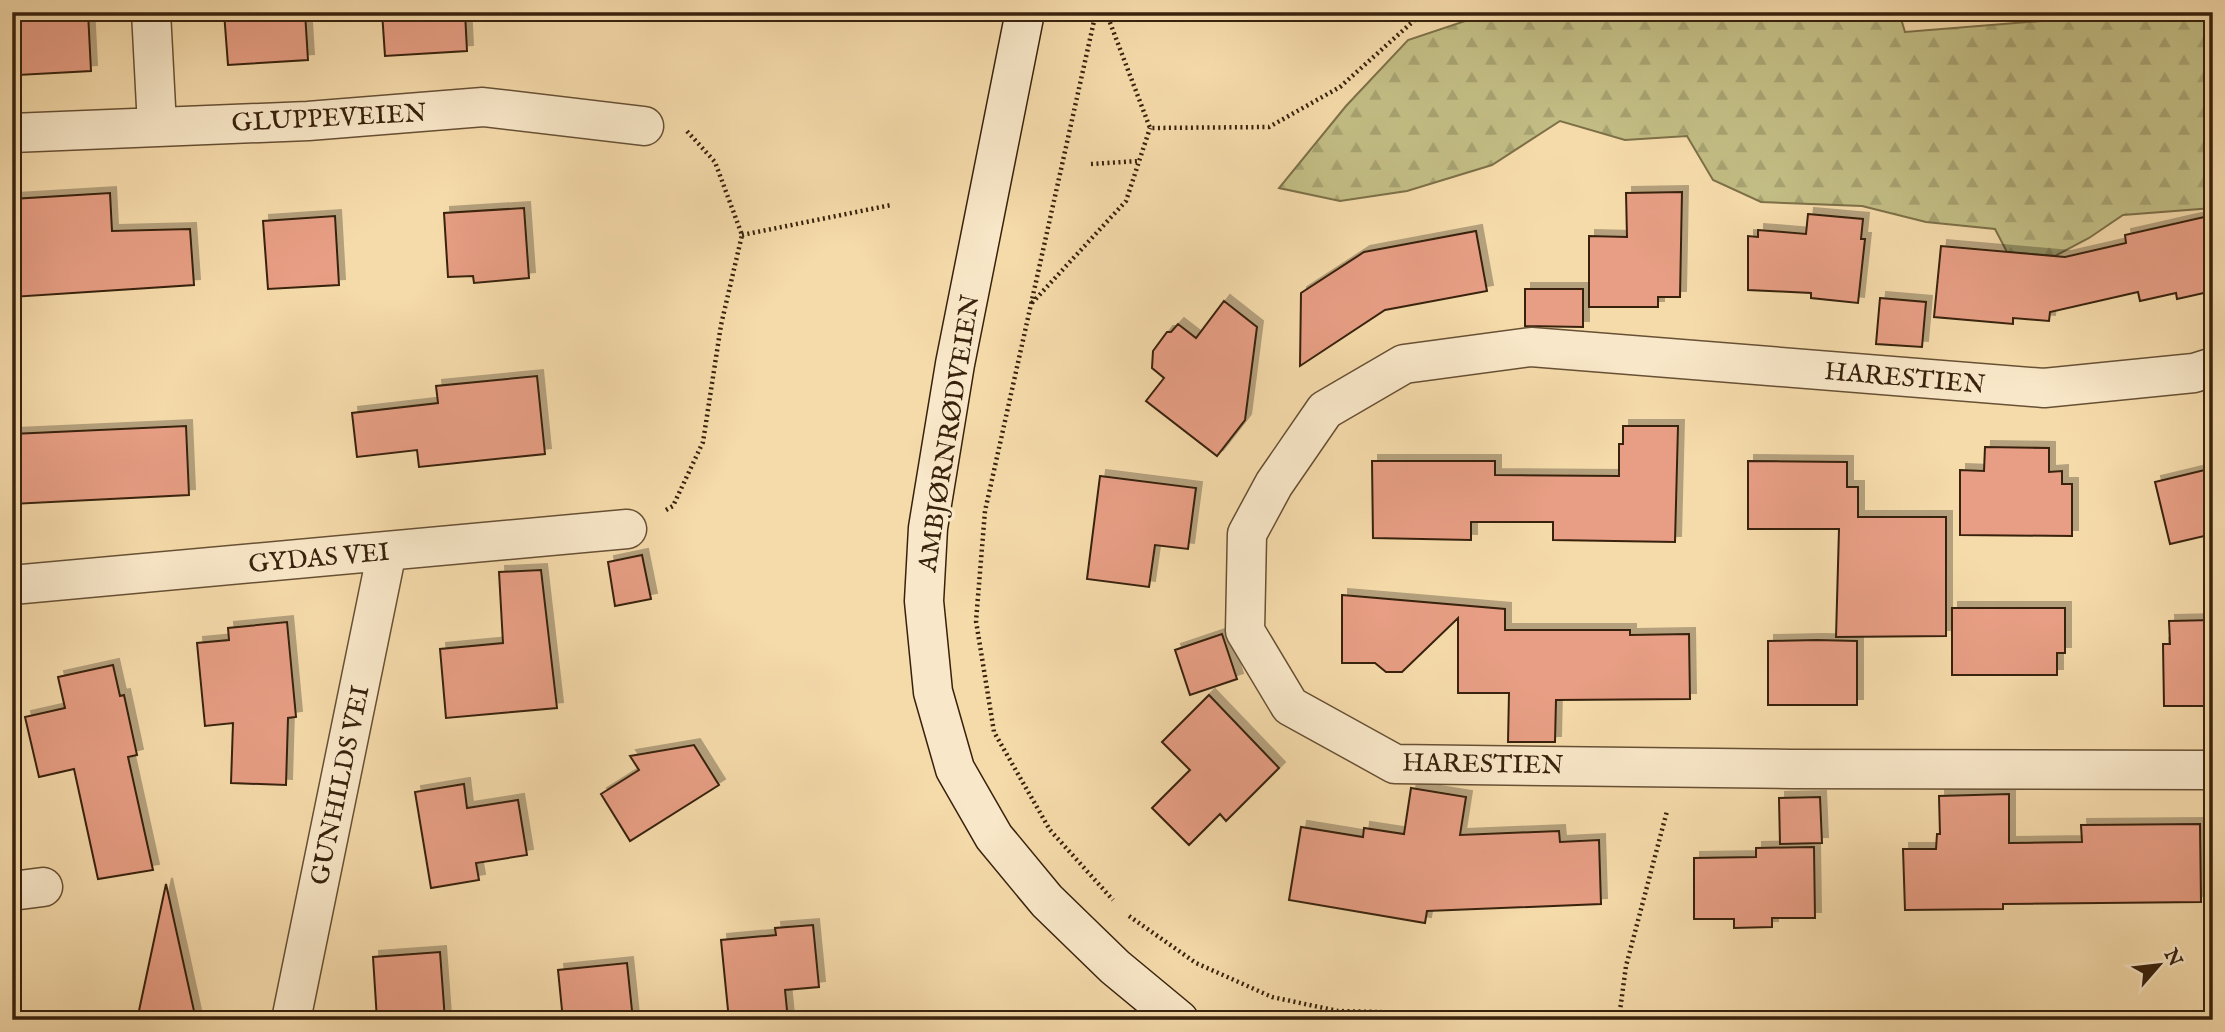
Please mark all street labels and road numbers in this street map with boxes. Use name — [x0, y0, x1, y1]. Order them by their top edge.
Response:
street label: GLUPPEVEIEN — [231, 97, 427, 140]
street label: AMBJØRNRØDVEIEN — [911, 292, 988, 575]
street label: HARESTIEN — [1823, 355, 1987, 402]
street label: GYDAS VEI — [247, 536, 391, 581]
street label: GUNHILDS VEI — [303, 683, 378, 888]
street label: HARESTIEN — [1402, 747, 1564, 782]

